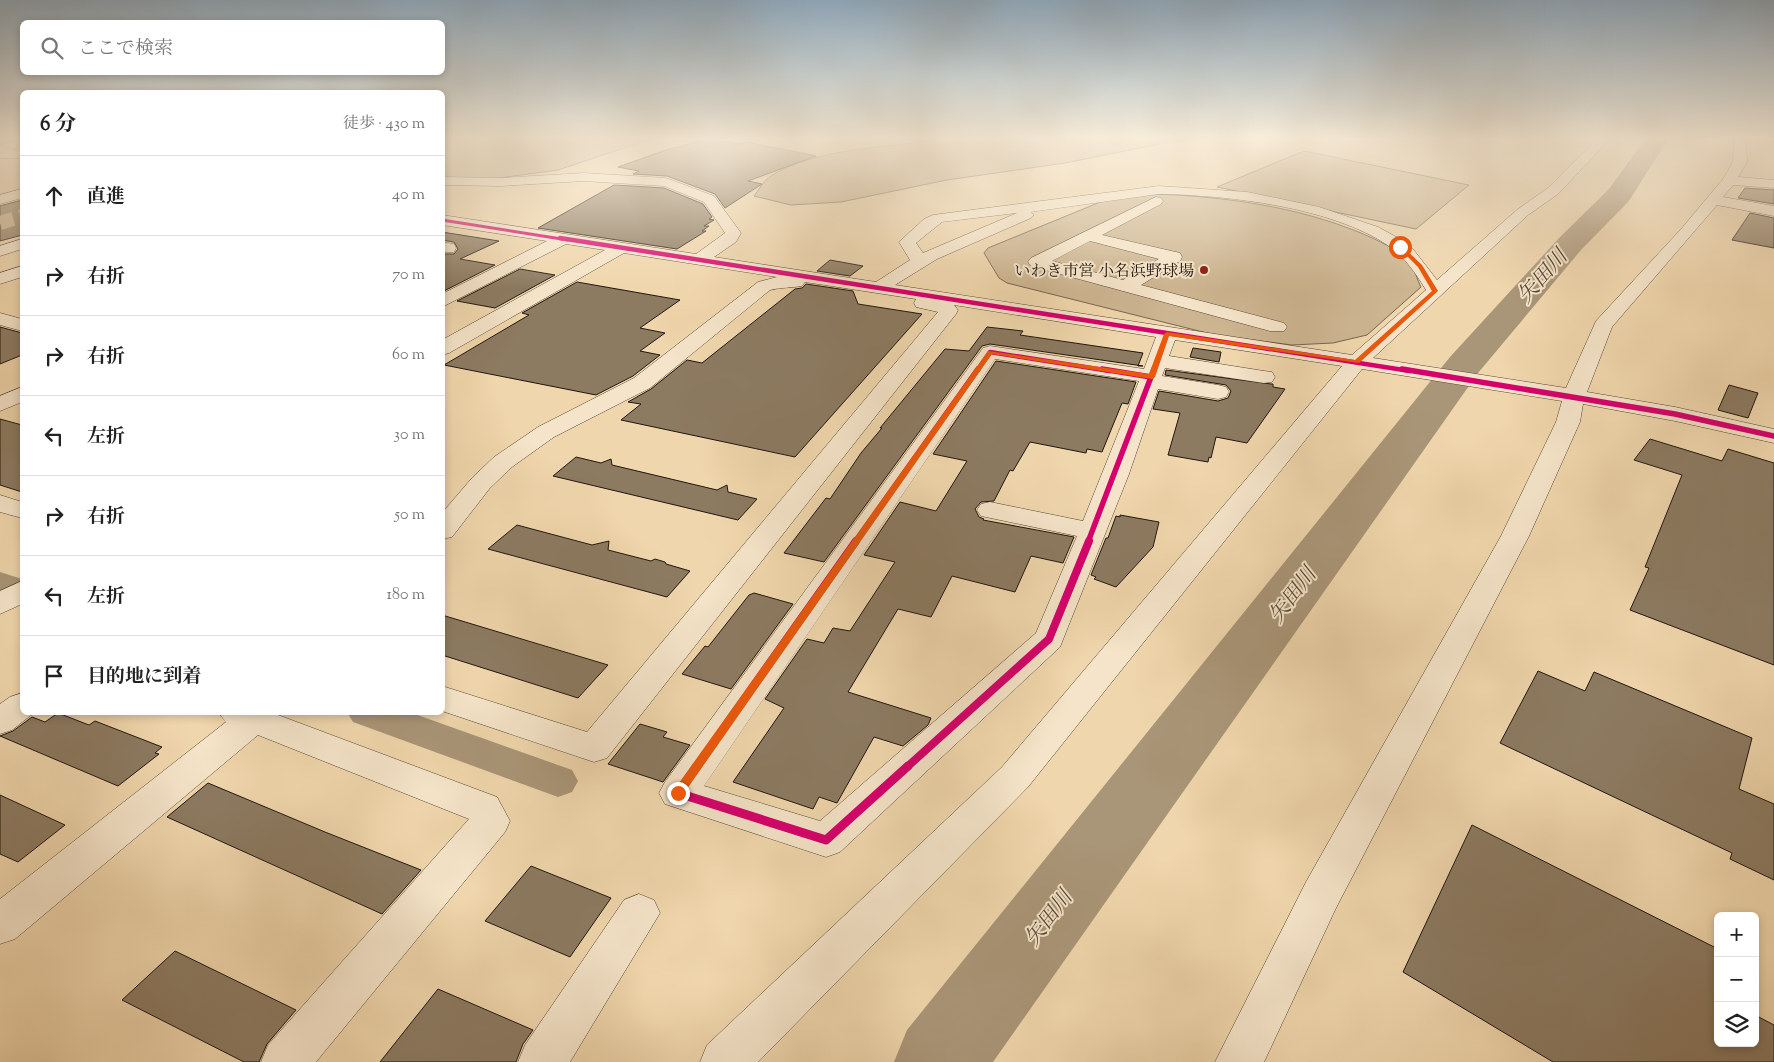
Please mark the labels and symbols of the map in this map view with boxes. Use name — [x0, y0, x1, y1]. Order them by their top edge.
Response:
route start — [1389, 236, 1412, 259]
water label: 矢田川 — [1512, 242, 1577, 311]
place label: いわき市営 小名浜野球場 — [1015, 261, 1194, 284]
marker: いわき市営 小名浜野球場 — [1198, 264, 1210, 276]
water label: 矢田川 — [1263, 560, 1326, 630]
route end — [667, 782, 690, 805]
water label: 矢田川 — [1019, 883, 1082, 953]

